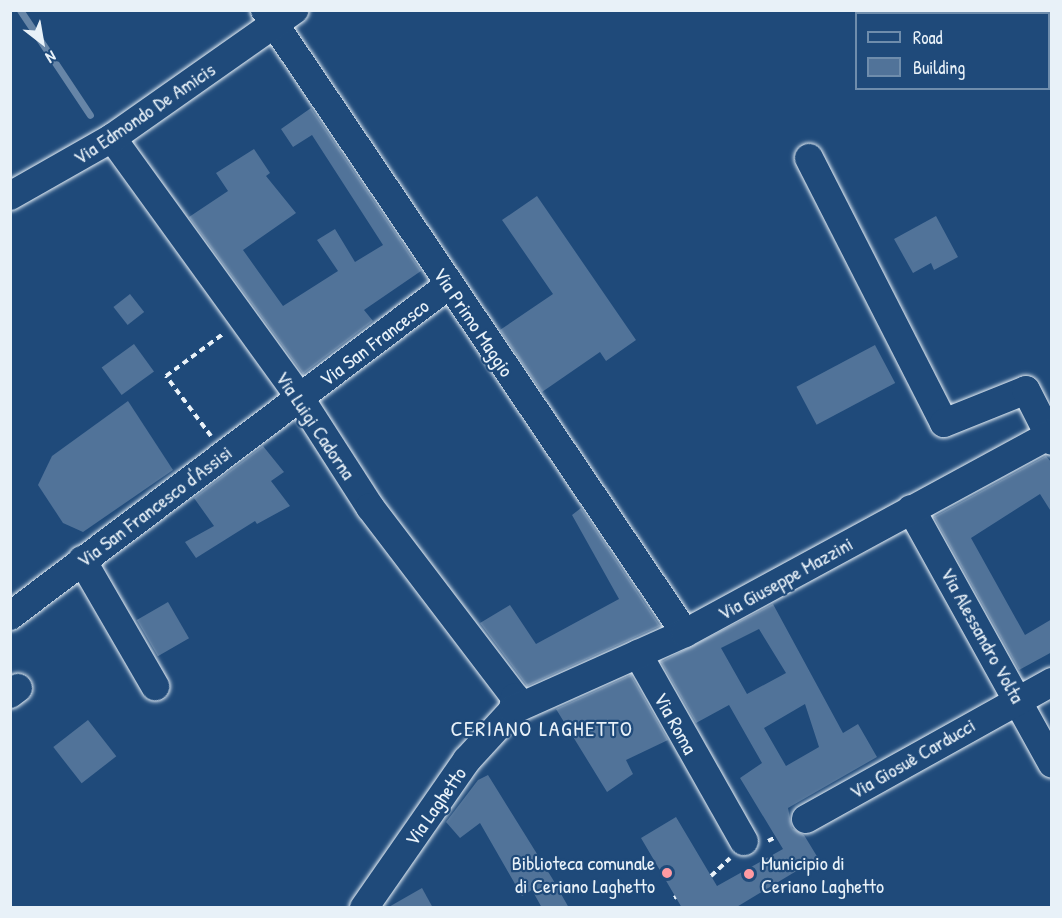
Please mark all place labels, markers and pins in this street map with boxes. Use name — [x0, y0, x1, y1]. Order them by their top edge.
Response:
place label: Biblioteca comunale di Ceriano Laghetto — [512, 850, 655, 897]
place label: Municipio di Ceriano Laghetto — [761, 850, 884, 897]
marker: Biblioteca comunale di Ceriano Laghetto — [660, 866, 674, 880]
marker: Municipio di Ceriano Laghetto — [742, 867, 756, 881]

